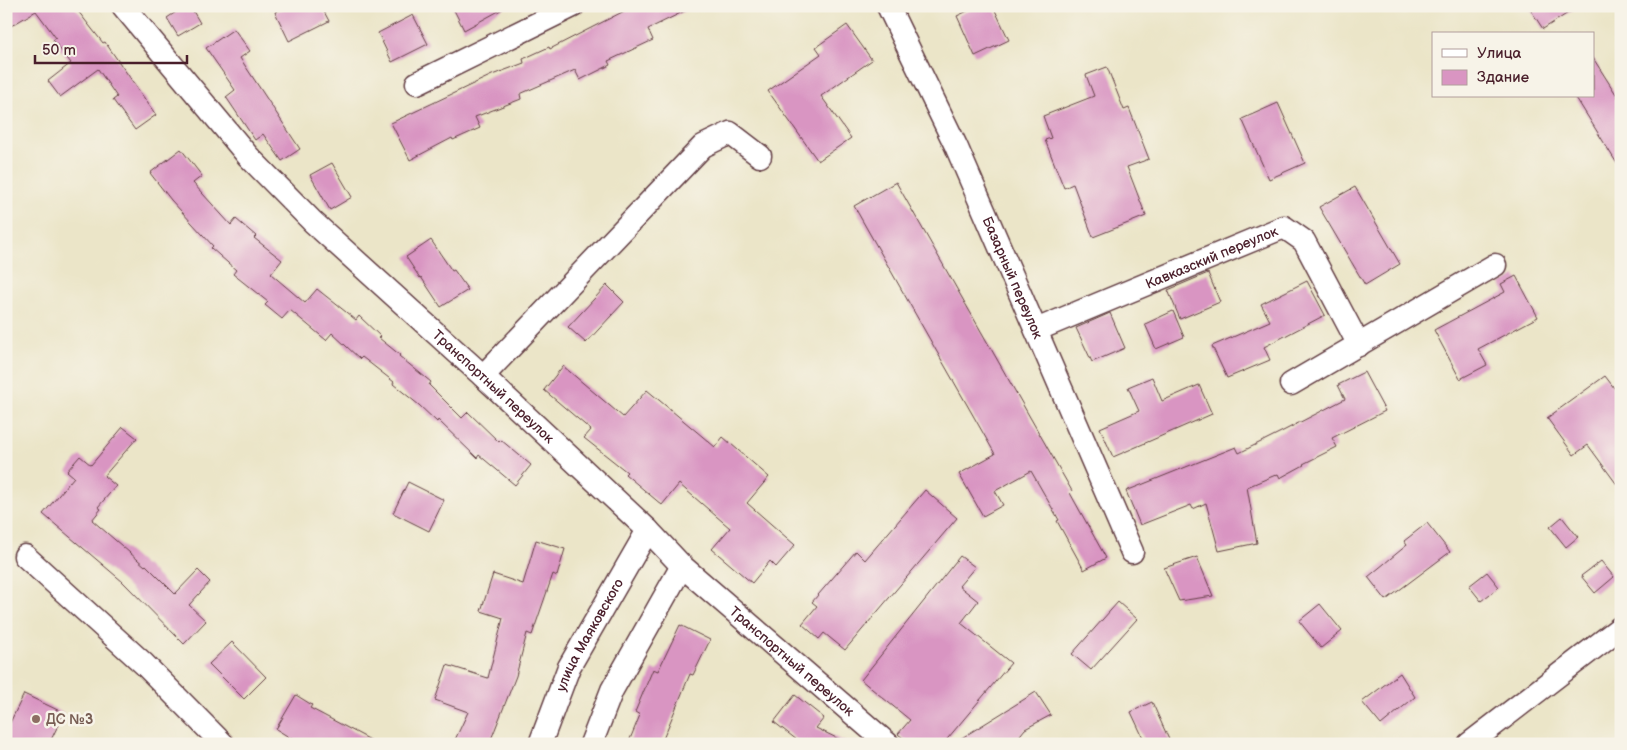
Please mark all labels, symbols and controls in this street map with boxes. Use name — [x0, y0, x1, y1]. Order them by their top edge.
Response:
scale bar — [35, 32, 188, 64]
legend — [1432, 32, 1594, 98]
text: 50 m — [42, 41, 76, 60]
text: Улица — [1477, 44, 1522, 63]
text: Здание — [1477, 68, 1529, 87]
street label: Базарный переулок — [979, 214, 1047, 342]
street label: Кавказский переулок — [1143, 222, 1281, 292]
street label: Транспортный переулок — [429, 326, 558, 447]
street label: улица Маяковского — [552, 575, 627, 694]
street label: Транспортный переулок — [726, 603, 858, 720]
place label: ДС №3 — [46, 711, 93, 728]
marker: ДС №3 — [30, 713, 42, 725]

